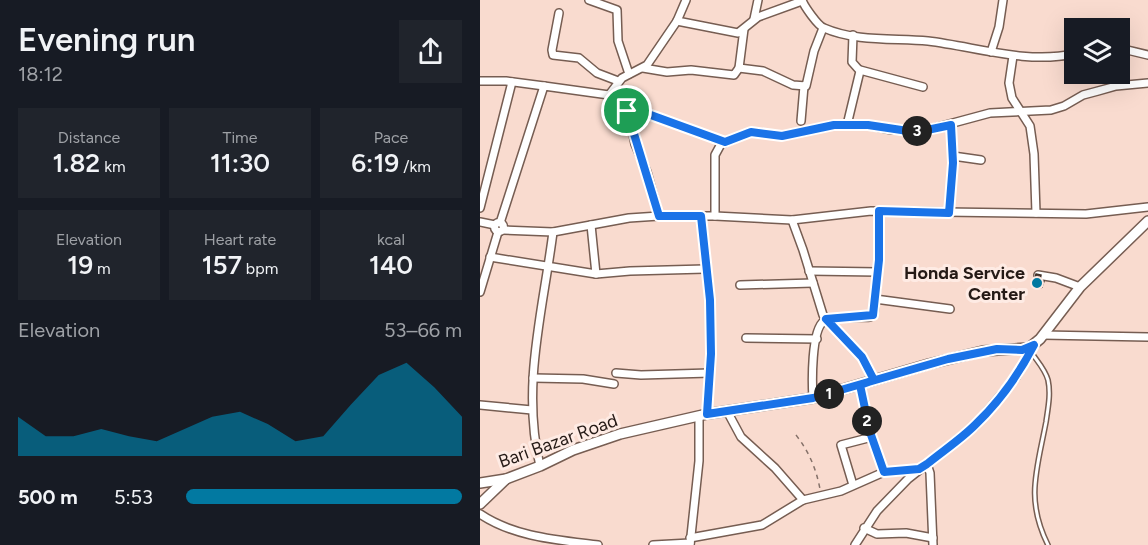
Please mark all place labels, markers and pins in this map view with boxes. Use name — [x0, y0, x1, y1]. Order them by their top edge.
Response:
pin — [601, 85, 652, 136]
pin: 3 — [902, 116, 932, 146]
place label: Honda Service Center — [904, 262, 1025, 305]
marker: Honda Service Center — [1030, 276, 1044, 290]
pin: 1 — [814, 379, 844, 409]
pin: 2 — [852, 406, 882, 436]

